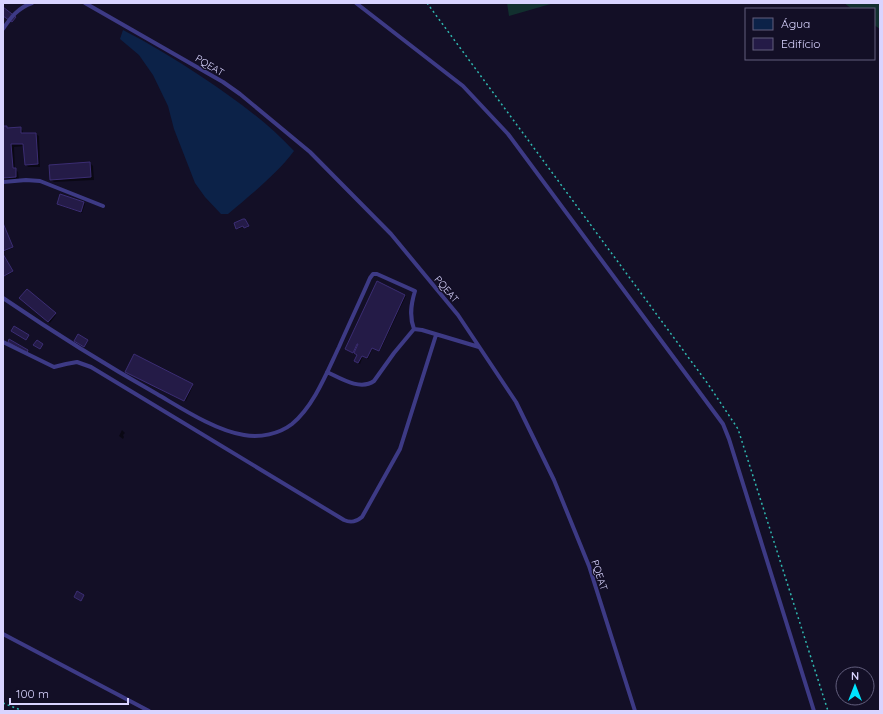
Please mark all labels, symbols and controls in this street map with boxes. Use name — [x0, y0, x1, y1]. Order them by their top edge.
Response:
legend — [745, 8, 875, 60]
text: Água — [781, 16, 810, 31]
text: Edifício — [781, 36, 821, 51]
street label: PQEAT — [193, 52, 227, 79]
street label: PQEAT — [432, 273, 462, 306]
street label: PQEAT — [588, 558, 611, 592]
north arrow — [835, 666, 875, 706]
text: N — [851, 669, 859, 683]
scale bar — [10, 680, 128, 706]
text: 100 m — [16, 686, 49, 701]

